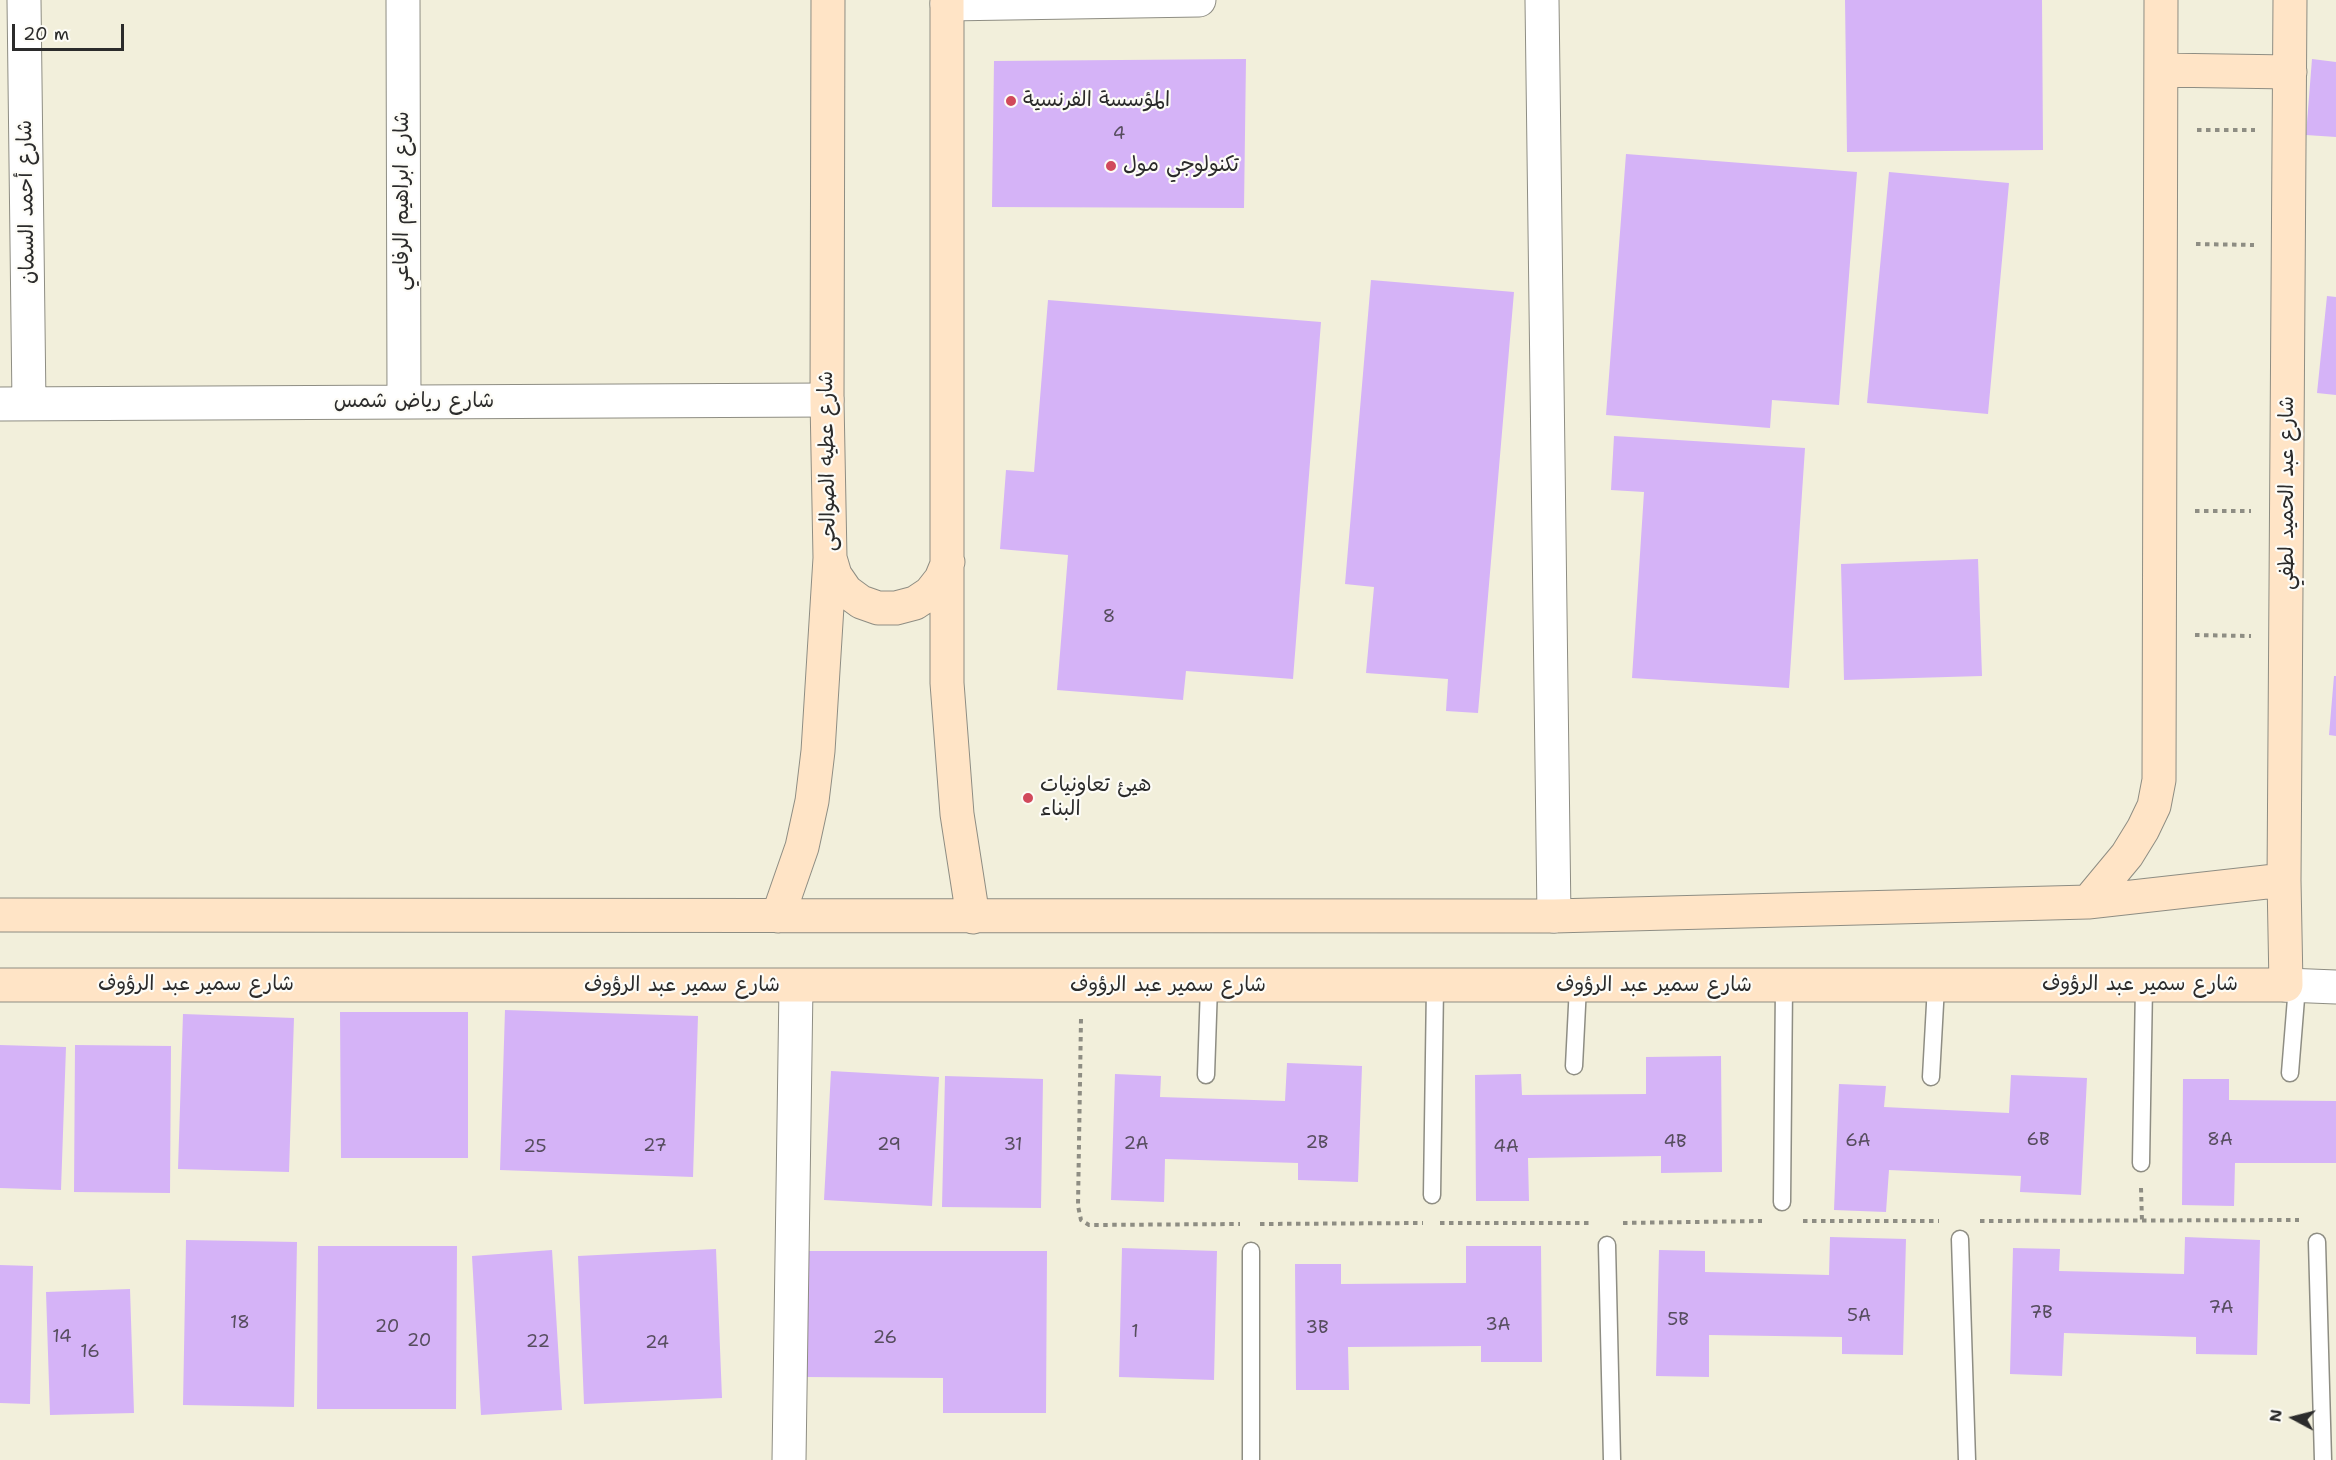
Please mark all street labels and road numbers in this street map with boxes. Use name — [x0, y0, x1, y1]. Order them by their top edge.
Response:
street label: شارع ابراهيم الرفاعي — [390, 111, 416, 291]
street label: شارع أحمد السمان — [13, 120, 41, 284]
street label: شارع عطيه الصوالحى — [814, 371, 842, 551]
street label: شارع رياض شمس — [334, 389, 494, 415]
street label: شارع عبد الحميد لطفي — [2275, 396, 2301, 590]
street label: شارع سمير عبد الرؤوف — [98, 972, 294, 998]
street label: شارع سمير عبد الرؤوف — [2042, 972, 2238, 998]
street label: شارع سمير عبد الرؤوف — [584, 973, 780, 999]
street label: شارع سمير عبد الرؤوف — [1070, 973, 1266, 999]
street label: شارع سمير عبد الرؤوف — [1556, 973, 1752, 999]

